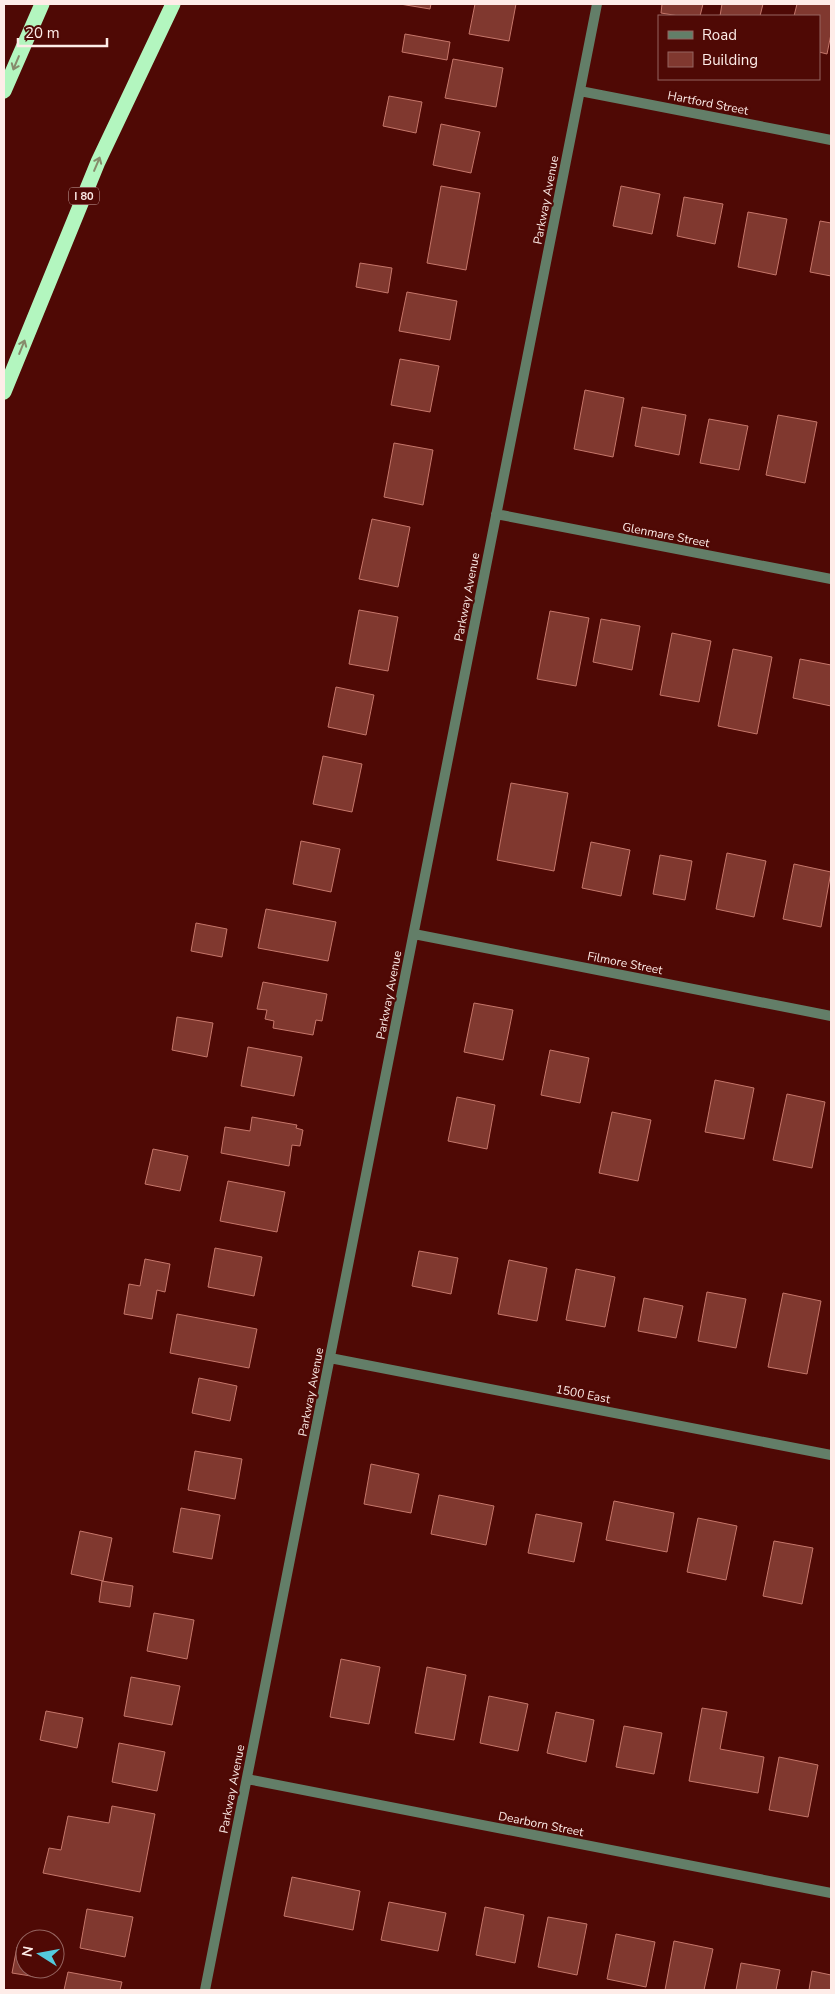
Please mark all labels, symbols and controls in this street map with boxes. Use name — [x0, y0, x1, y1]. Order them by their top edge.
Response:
scale bar — [18, 15, 106, 47]
legend — [658, 15, 820, 80]
text: 20 m — [25, 23, 60, 43]
text: Road — [702, 25, 737, 45]
text: Building — [702, 50, 758, 70]
one-way arrow — [10, 55, 20, 70]
street label: Hartford Street — [666, 87, 750, 119]
street label: Parkway Avenue — [530, 154, 562, 246]
one-way arrow — [92, 157, 102, 172]
road number: I 80 — [69, 188, 99, 205]
one-way arrow — [18, 340, 27, 355]
street label: Glenmare Street — [621, 519, 712, 551]
street label: Parkway Avenue — [451, 551, 483, 643]
street label: Filmore Street — [586, 948, 665, 978]
street label: Parkway Avenue — [373, 949, 405, 1041]
street label: Parkway Avenue — [295, 1346, 327, 1438]
street label: 1500 East — [554, 1381, 612, 1407]
street label: Parkway Avenue — [216, 1743, 248, 1835]
street label: Dearborn Street — [497, 1808, 586, 1840]
north arrow — [15, 1929, 65, 1979]
text: N — [17, 1945, 38, 1959]

